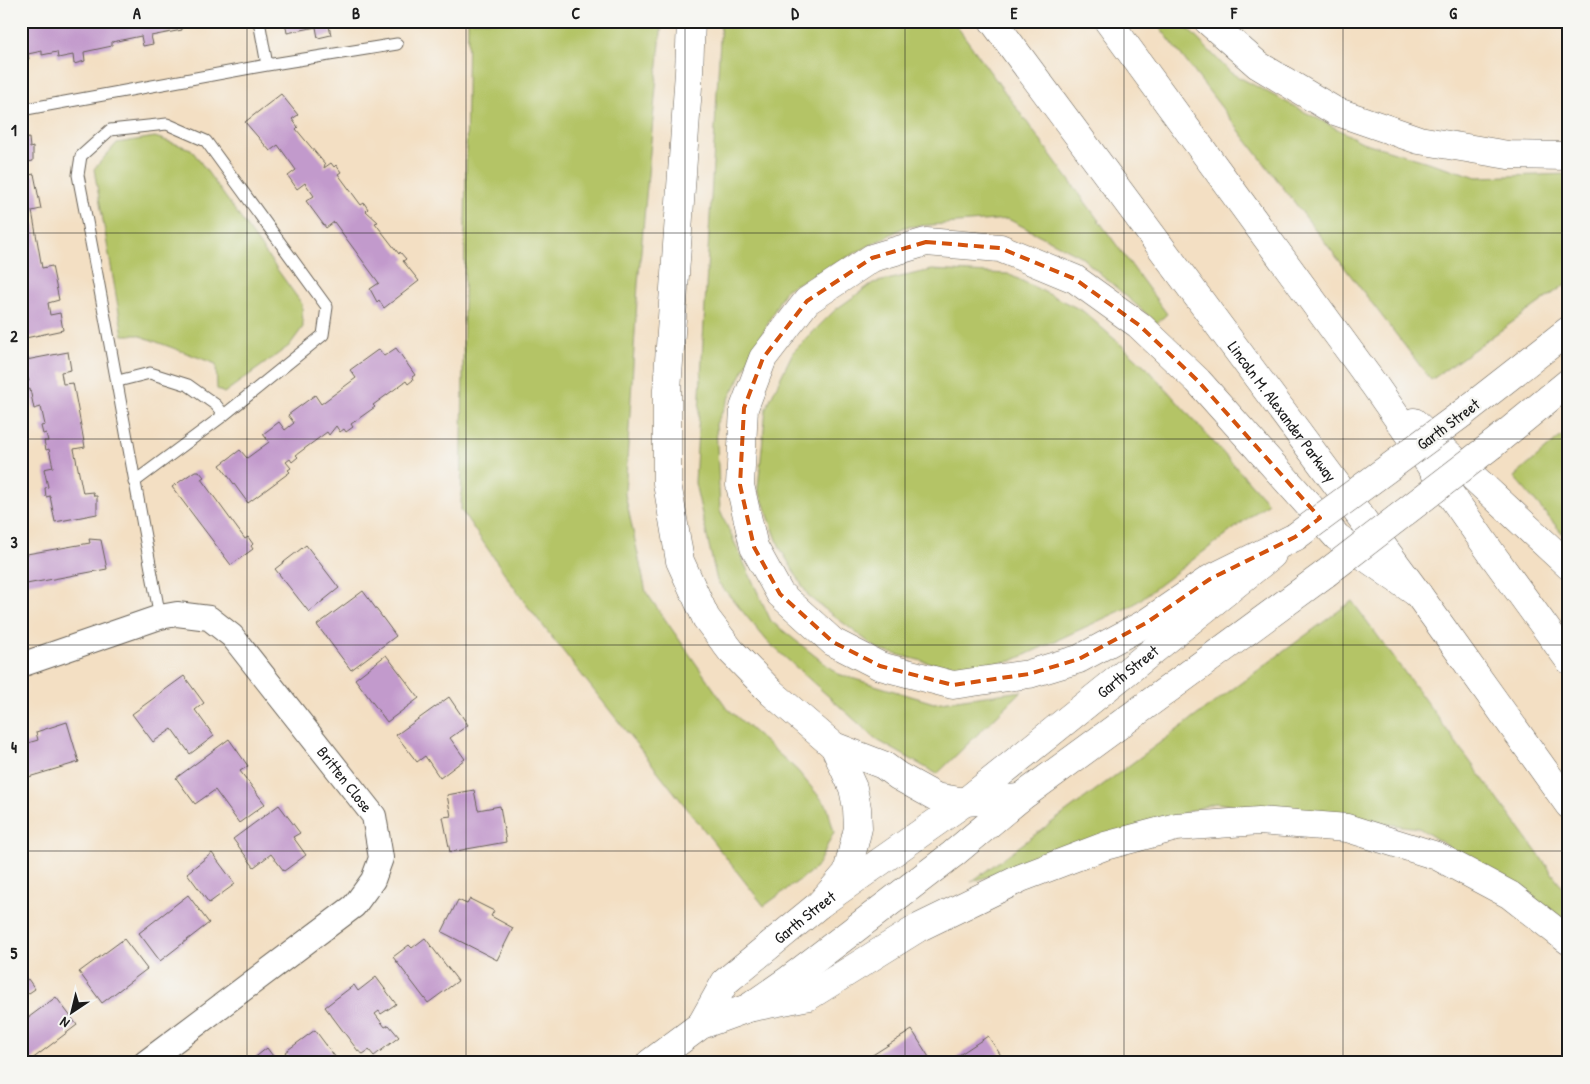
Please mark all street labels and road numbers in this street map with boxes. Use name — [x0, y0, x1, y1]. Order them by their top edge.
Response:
street label: Lincoln M. Alexander Parkway — [1223, 336, 1342, 486]
street label: Garth Street — [1412, 393, 1484, 455]
street label: Garth Street — [1092, 639, 1163, 703]
street label: Britten Close — [312, 742, 378, 817]
street label: Garth Street — [769, 885, 840, 949]

